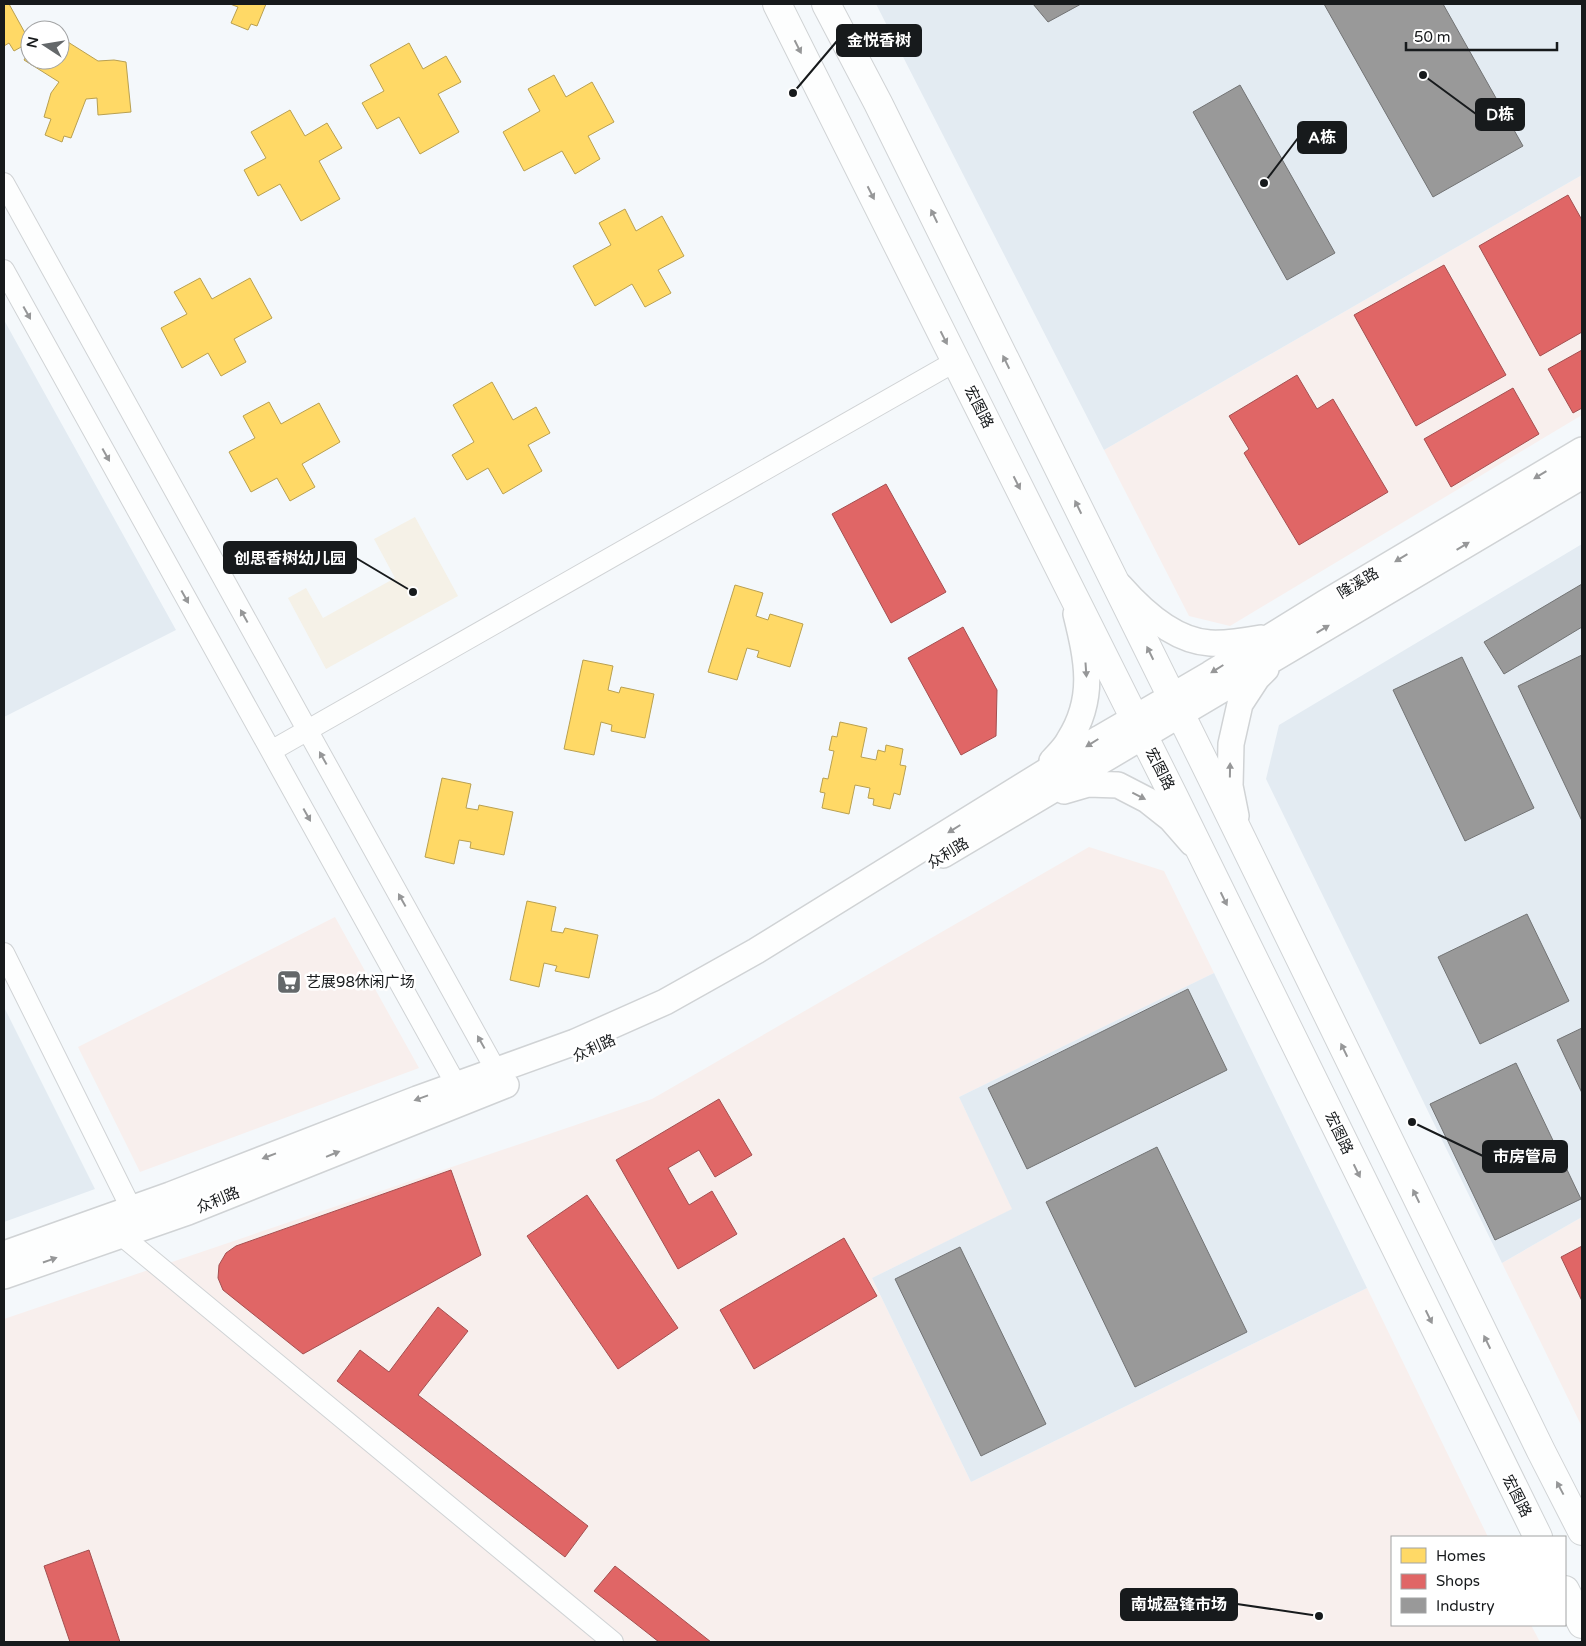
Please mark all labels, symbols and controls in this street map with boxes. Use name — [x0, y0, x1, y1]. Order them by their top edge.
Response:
north arrow — [20, 20, 70, 70]
scale bar — [1406, 20, 1557, 52]
callout: 金悦香树 — [837, 25, 921, 56]
text: 50 m — [1414, 28, 1451, 46]
text: 金悦香树 — [847, 31, 911, 51]
text: N — [23, 35, 42, 50]
one-way arrow — [794, 40, 803, 55]
callout: D栋 — [1476, 99, 1524, 130]
text: D栋 — [1486, 105, 1514, 125]
callout: A栋 — [1298, 122, 1346, 153]
text: A栋 — [1308, 128, 1336, 148]
one-way arrow — [867, 185, 875, 200]
one-way arrow — [929, 209, 937, 223]
one-way arrow — [23, 306, 32, 319]
one-way arrow — [940, 331, 948, 345]
one-way arrow — [1001, 354, 1010, 369]
street label: 宏图路 — [961, 383, 997, 431]
one-way arrow — [102, 448, 111, 461]
one-way arrow — [1534, 470, 1547, 479]
one-way arrow — [1013, 476, 1021, 490]
one-way arrow — [1073, 500, 1082, 515]
callout: 创思香树幼儿园 — [224, 542, 356, 573]
one-way arrow — [1457, 542, 1470, 551]
text: 创思香树幼儿园 — [234, 549, 346, 569]
one-way arrow — [1394, 553, 1407, 562]
street label: 隆溪路 — [1334, 564, 1382, 602]
one-way arrow — [181, 589, 189, 604]
one-way arrow — [240, 609, 248, 624]
one-way arrow — [1317, 624, 1330, 633]
one-way arrow — [1145, 646, 1153, 660]
one-way arrow — [1082, 662, 1090, 678]
one-way arrow — [1210, 665, 1224, 674]
one-way arrow — [1086, 738, 1099, 747]
street label: 宏图路 — [1142, 745, 1178, 793]
one-way arrow — [319, 751, 327, 766]
one-way arrow — [1226, 762, 1234, 778]
one-way arrow — [1132, 792, 1146, 800]
one-way arrow — [302, 809, 311, 822]
one-way arrow — [948, 824, 961, 833]
street label: 众利路 — [924, 834, 972, 872]
one-way arrow — [1220, 892, 1228, 907]
one-way arrow — [398, 893, 406, 908]
supermarket icon: 艺展98休闲广场 — [276, 969, 302, 995]
place label: 艺展98休闲广场 — [306, 973, 415, 991]
street label: 众利路 — [570, 1031, 618, 1065]
one-way arrow — [477, 1035, 485, 1050]
one-way arrow — [1340, 1043, 1348, 1057]
one-way arrow — [413, 1094, 428, 1102]
street label: 宏图路 — [1321, 1109, 1357, 1157]
callout: 市房管局 — [1483, 1141, 1567, 1172]
text: 市房管局 — [1493, 1147, 1557, 1167]
one-way arrow — [326, 1150, 341, 1158]
one-way arrow — [262, 1153, 276, 1161]
one-way arrow — [1353, 1164, 1361, 1178]
street label: 众利路 — [194, 1183, 242, 1217]
one-way arrow — [1412, 1189, 1420, 1203]
one-way arrow — [43, 1256, 58, 1264]
one-way arrow — [1425, 1310, 1433, 1324]
one-way arrow — [1483, 1335, 1491, 1349]
street label: 宏图路 — [1499, 1472, 1535, 1520]
one-way arrow — [1556, 1480, 1564, 1495]
legend — [1391, 1536, 1566, 1626]
text: Homes — [1436, 1547, 1486, 1565]
text: Shops — [1436, 1572, 1480, 1590]
callout: 南城盈锋市场 — [1121, 1589, 1237, 1620]
text: 南城盈锋市场 — [1131, 1595, 1227, 1615]
text: Industry — [1436, 1597, 1495, 1615]

